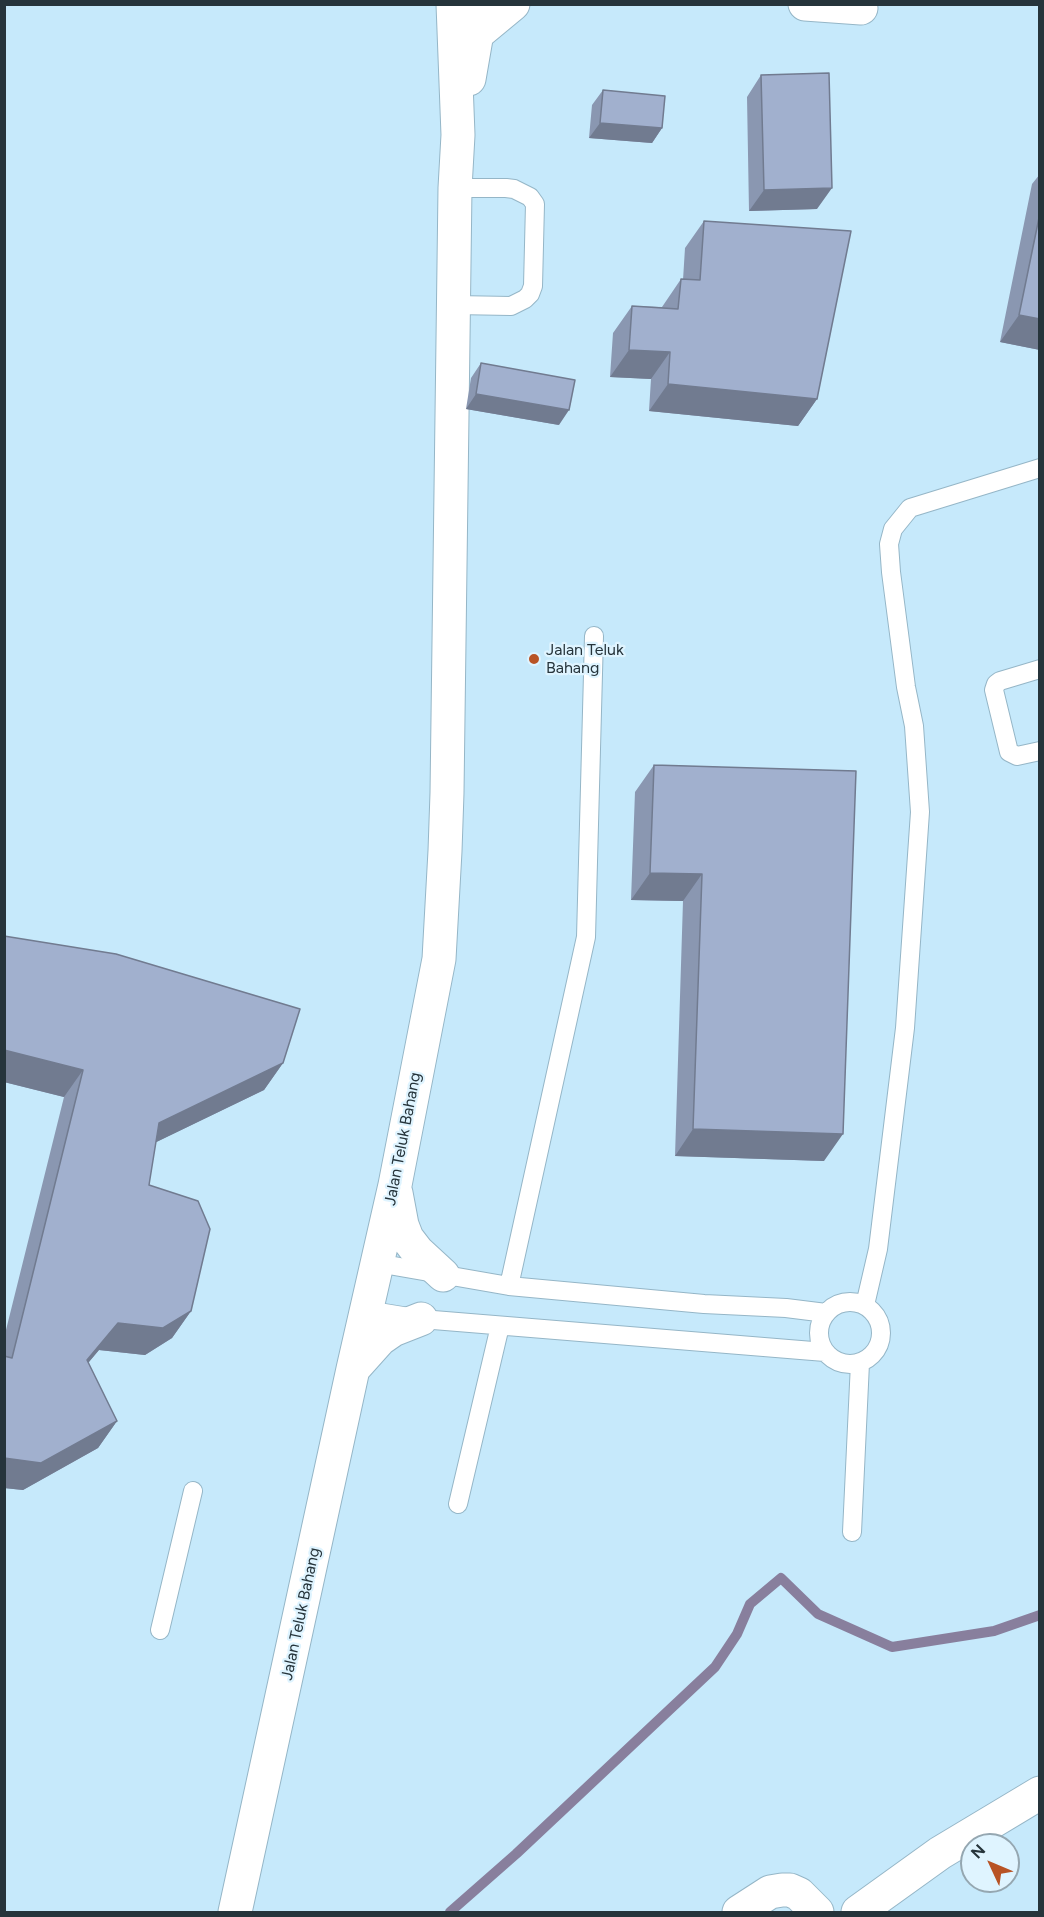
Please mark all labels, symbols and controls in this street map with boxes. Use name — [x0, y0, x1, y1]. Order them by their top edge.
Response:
place label: Jalan Teluk Bahang — [546, 640, 624, 678]
marker: Jalan Teluk Bahang — [527, 652, 541, 666]
street label: Jalan Teluk Bahang — [381, 1071, 425, 1207]
street label: Jalan Teluk Bahang — [278, 1546, 324, 1682]
north arrow — [960, 1833, 1020, 1893]
text: N — [967, 1840, 989, 1863]

